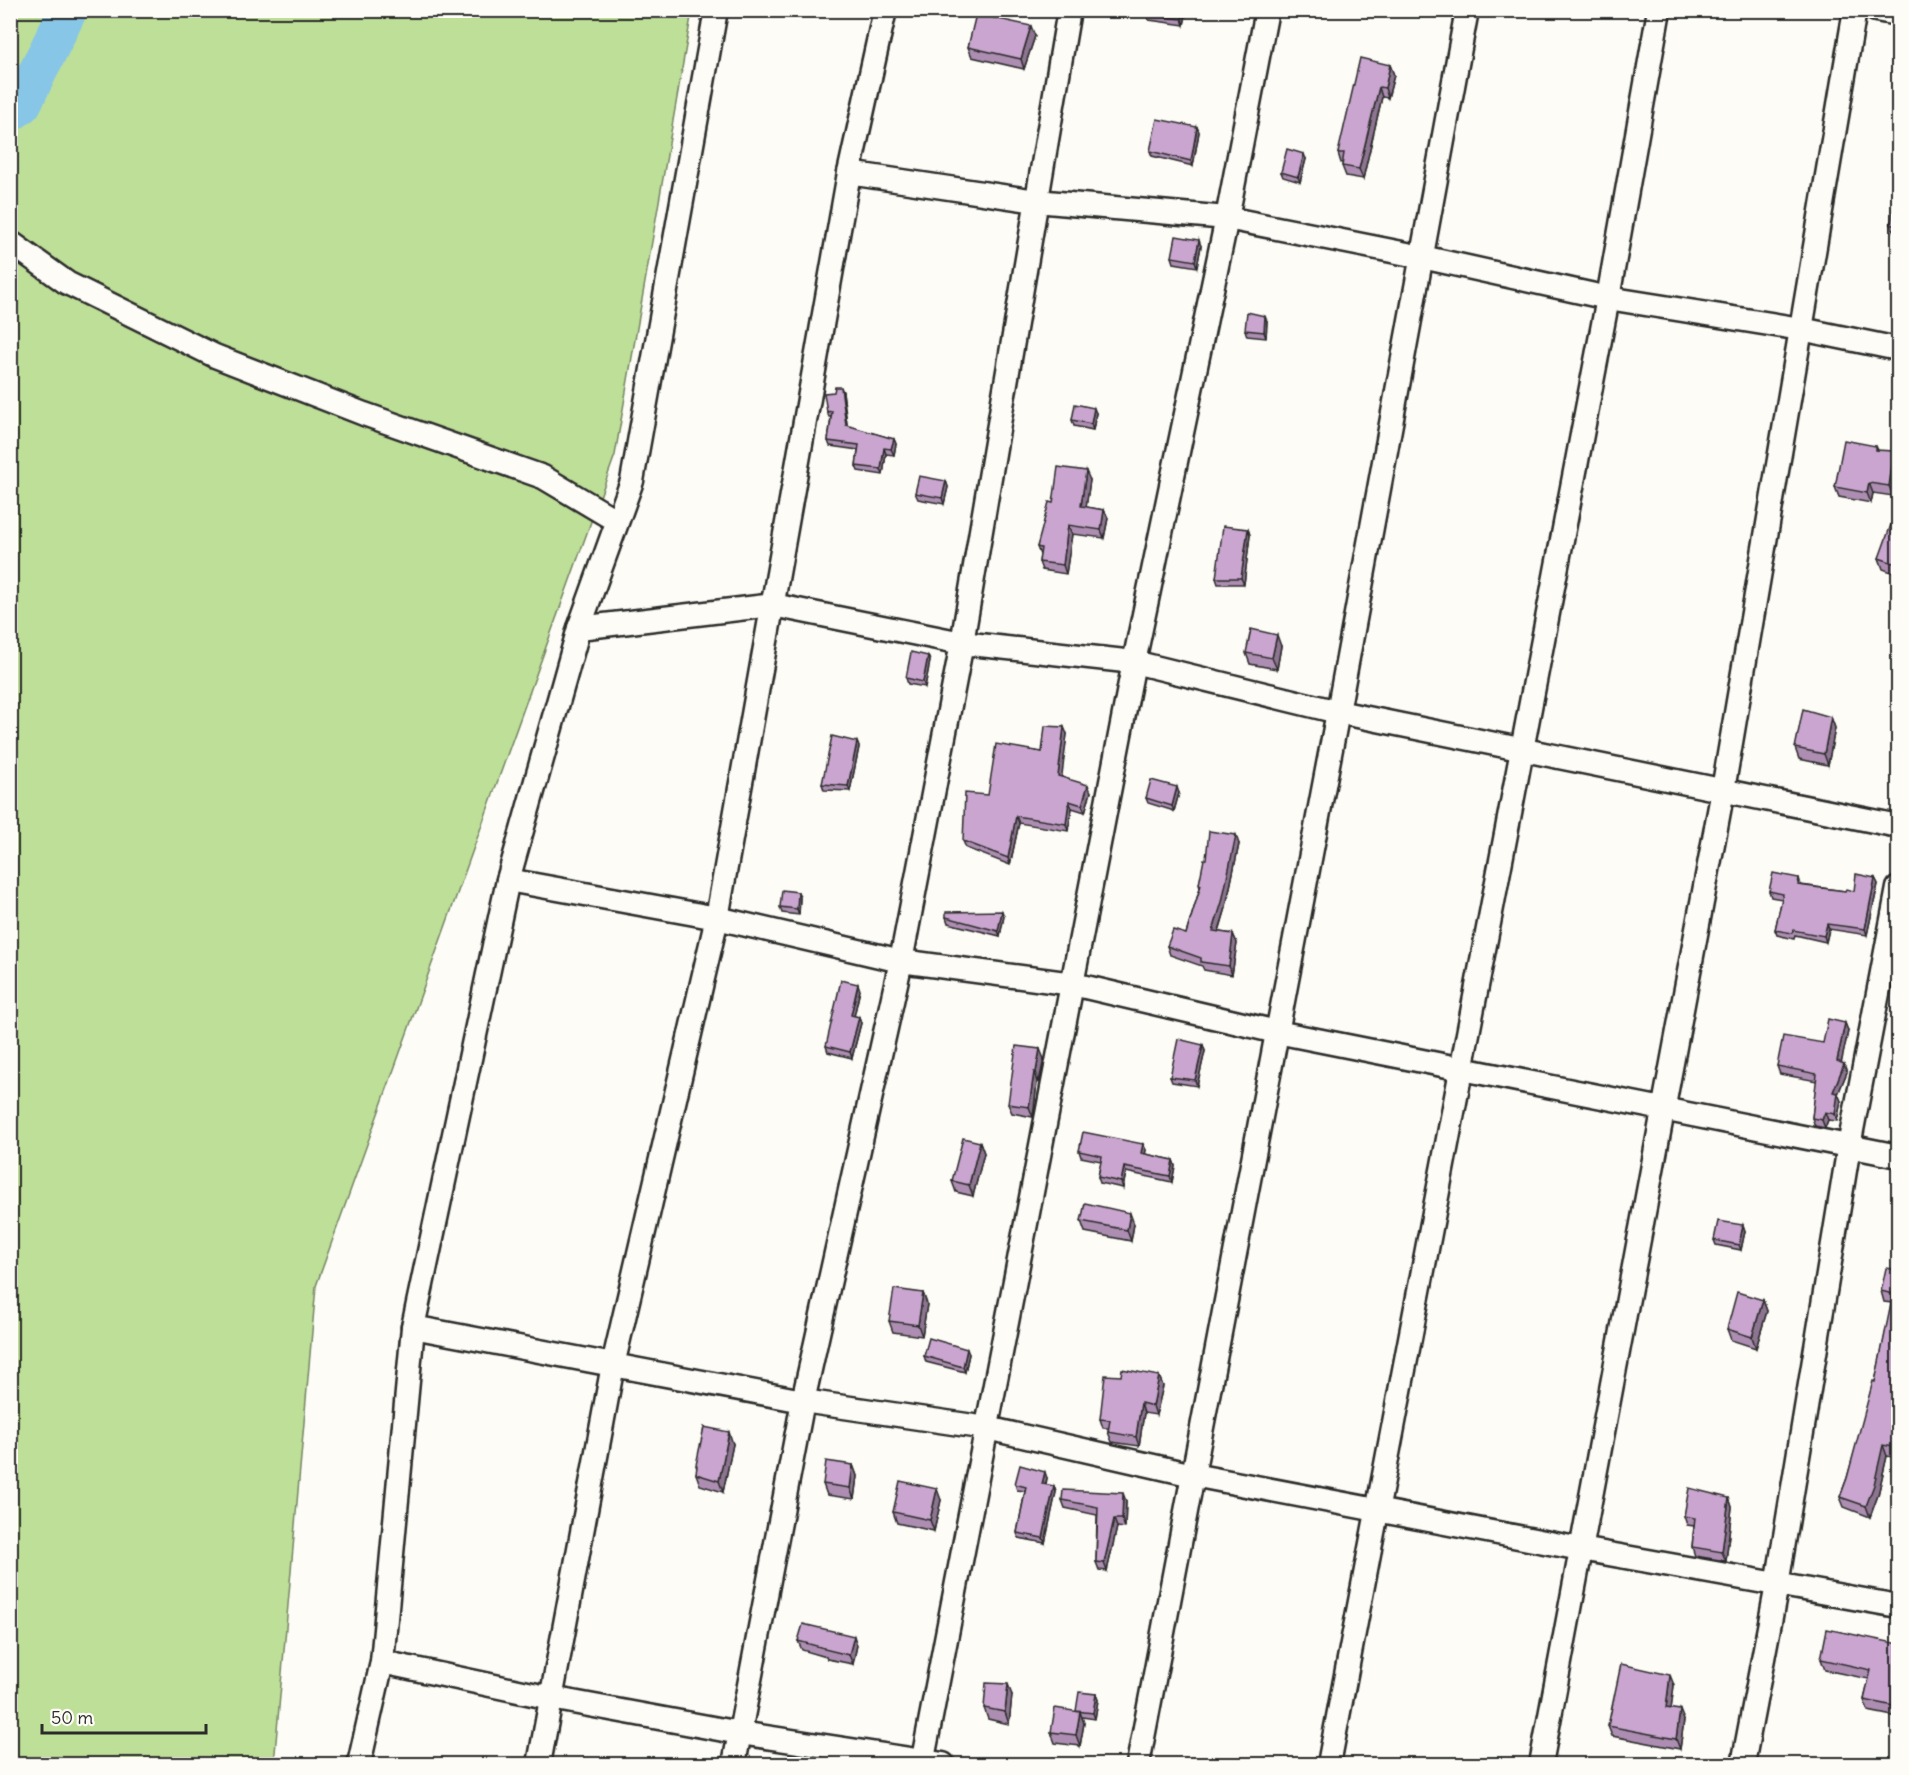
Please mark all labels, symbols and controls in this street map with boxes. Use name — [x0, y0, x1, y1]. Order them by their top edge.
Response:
scale bar — [42, 1697, 206, 1735]
text: 50 m — [51, 1706, 93, 1729]

